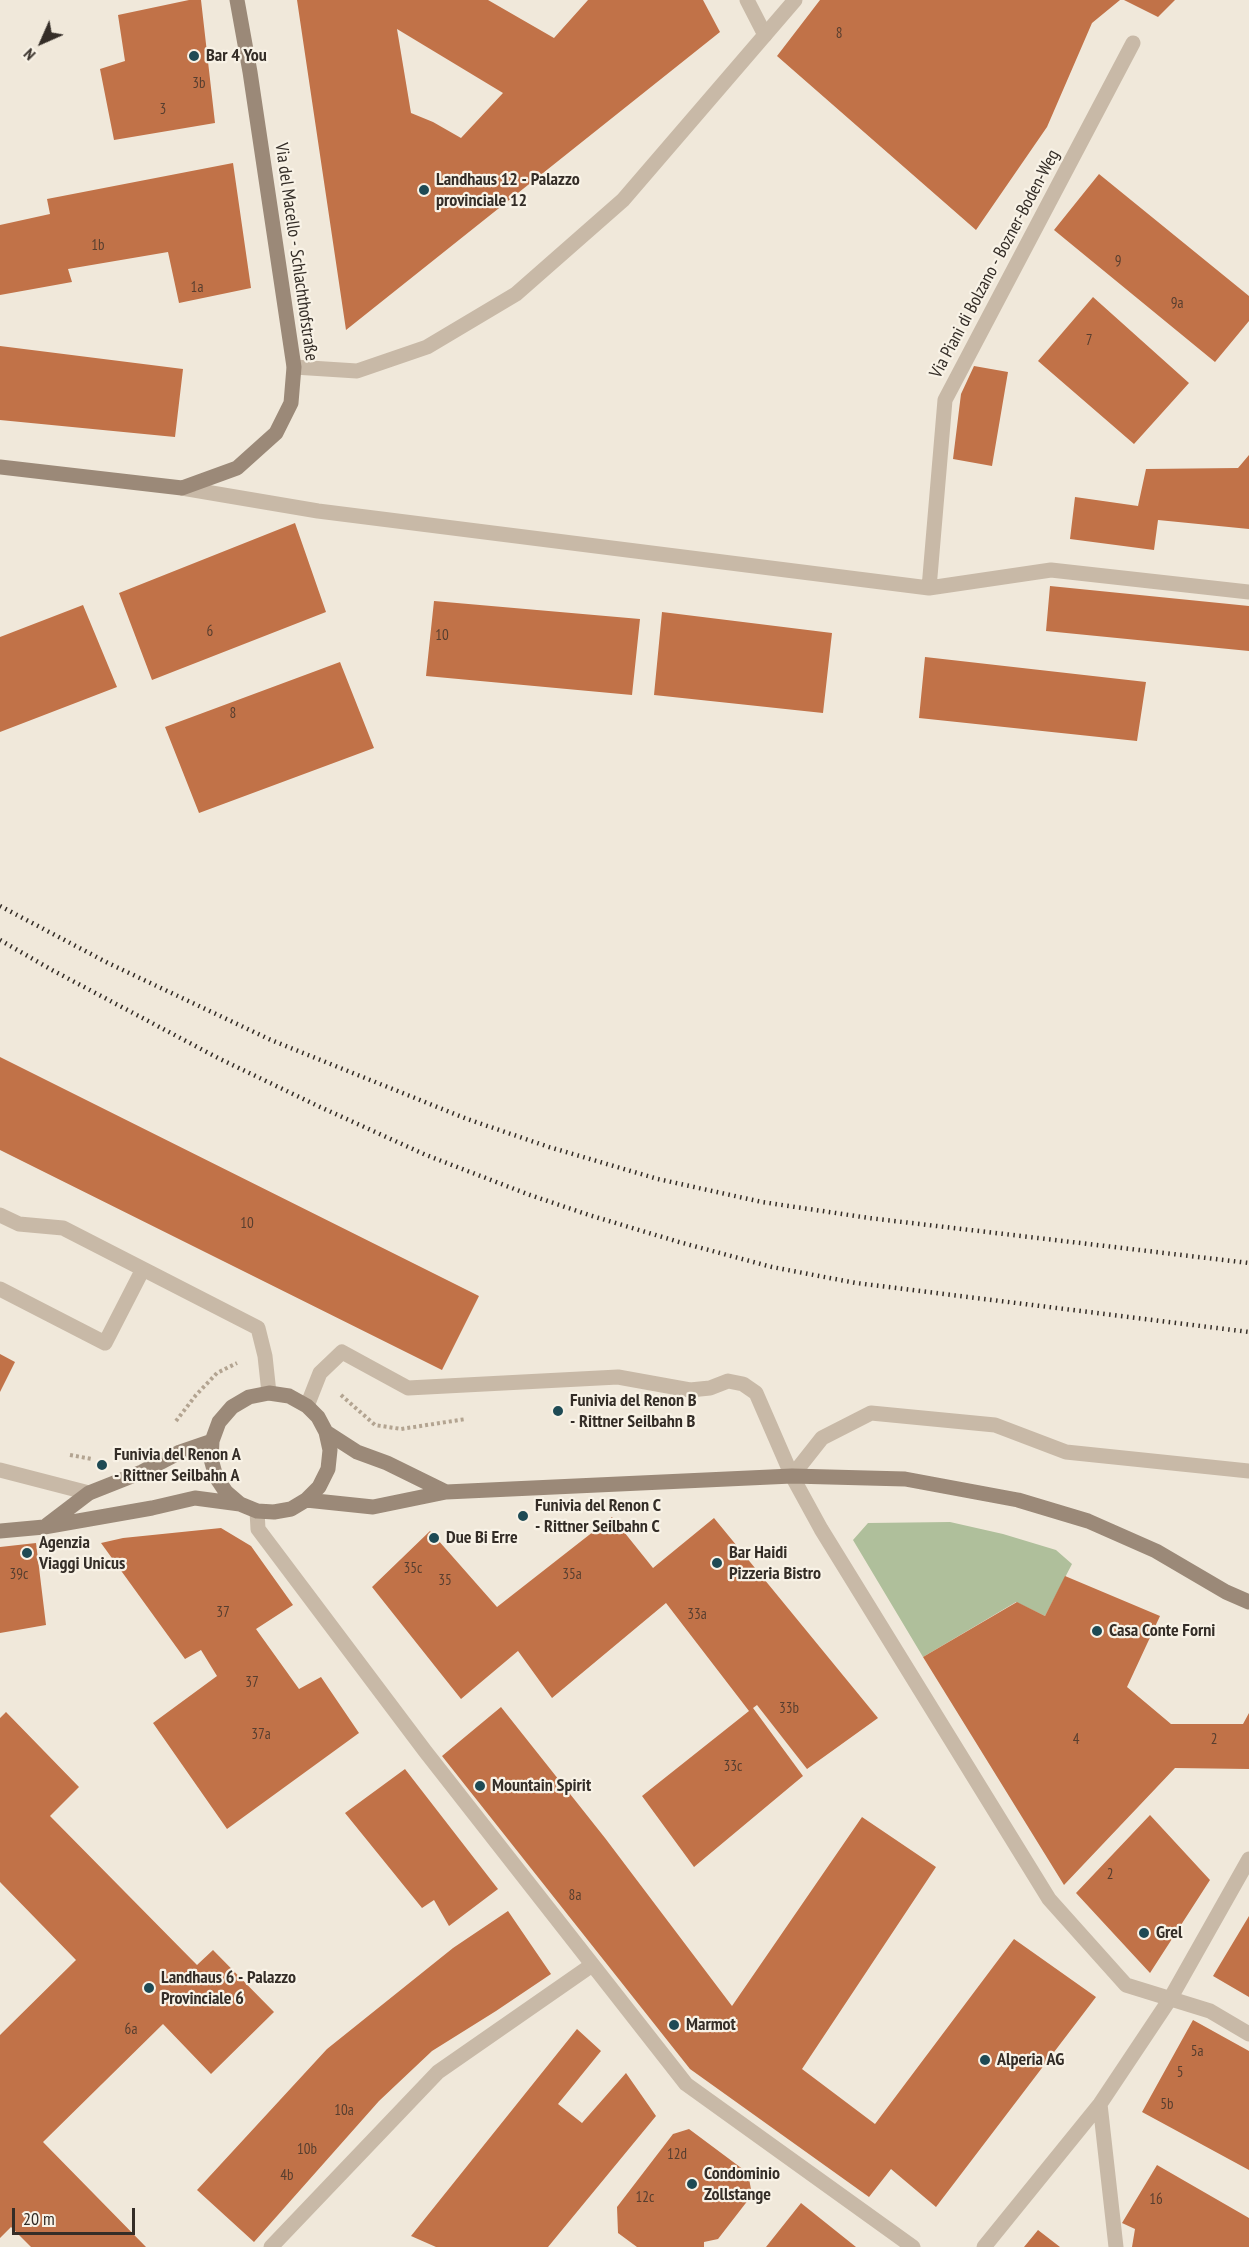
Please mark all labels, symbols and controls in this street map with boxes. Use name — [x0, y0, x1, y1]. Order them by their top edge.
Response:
north arrow — [12, 12, 72, 72]
house number: 8 — [836, 25, 842, 43]
text: N — [19, 45, 39, 65]
place label: Bar 4 You — [206, 45, 267, 67]
marker: Bar 4 You — [187, 49, 201, 63]
house number: 3b — [192, 75, 206, 93]
house number: 3 — [160, 101, 166, 119]
street label: Via del Macello - Schlachthofstraße — [270, 142, 322, 362]
street label: Via Piani di Bolzano - Bozner-Boden-Weg — [926, 146, 1064, 382]
place label: Landhaus 12 - Palazzo provinciale 12 — [436, 169, 580, 212]
marker: Landhaus 12 - Palazzo provinciale 12 — [417, 183, 431, 197]
house number: 1b — [91, 237, 105, 255]
house number: 9 — [1115, 253, 1121, 271]
house number: 1a — [191, 279, 203, 297]
house number: 9a — [1171, 295, 1183, 313]
house number: 7 — [1086, 332, 1092, 350]
house number: 6 — [207, 623, 213, 641]
house number: 10 — [435, 627, 449, 645]
house number: 8 — [230, 705, 236, 723]
house number: 10 — [240, 1215, 254, 1233]
place label: Funivia del Renon B - Rittner Seilbahn B — [570, 1390, 697, 1432]
marker: Funivia del Renon B - Rittner Seilbahn B — [551, 1404, 565, 1418]
place label: Funivia del Renon A - Rittner Seilbahn A — [114, 1444, 241, 1486]
marker: Funivia del Renon A - Rittner Seilbahn A — [95, 1458, 109, 1472]
place label: Funivia del Renon C - Rittner Seilbahn C — [535, 1495, 661, 1538]
marker: Funivia del Renon C - Rittner Seilbahn C — [516, 1509, 530, 1523]
place label: Due Bi Erre — [446, 1527, 518, 1549]
marker: Due Bi Erre — [427, 1531, 441, 1545]
place label: Agenzia Viaggi Unicus — [39, 1532, 125, 1574]
place label: Bar Haidi Pizzeria Bistro — [729, 1542, 821, 1584]
marker: Agenzia Viaggi Unicus — [20, 1546, 34, 1560]
marker: Bar Haidi Pizzeria Bistro — [710, 1556, 724, 1570]
house number: 35c — [404, 1560, 422, 1578]
house number: 39c — [10, 1566, 28, 1584]
house number: 35a — [562, 1566, 582, 1584]
house number: 35 — [438, 1572, 452, 1590]
house number: 37 — [216, 1604, 230, 1622]
house number: 33a — [687, 1606, 707, 1624]
place label: Casa Conte Forni — [1109, 1620, 1215, 1642]
marker: Casa Conte Forni — [1090, 1624, 1104, 1638]
house number: 37 — [245, 1674, 259, 1692]
house number: 33b — [779, 1700, 799, 1718]
house number: 37a — [251, 1726, 271, 1744]
house number: 4 — [1073, 1731, 1079, 1749]
house number: 2 — [1211, 1731, 1217, 1749]
house number: 33c — [724, 1758, 742, 1776]
place label: Mountain Spirit — [492, 1775, 591, 1797]
marker: Mountain Spirit — [473, 1779, 487, 1793]
house number: 2 — [1107, 1866, 1113, 1884]
house number: 8a — [569, 1887, 581, 1905]
place label: Grel — [1156, 1922, 1182, 1944]
marker: Grel — [1137, 1926, 1151, 1940]
place label: Landhaus 6 - Palazzo Provinciale 6 — [161, 1967, 296, 2010]
marker: Landhaus 6 - Palazzo Provinciale 6 — [142, 1981, 156, 1995]
place label: Marmot — [686, 2014, 736, 2036]
marker: Marmot — [667, 2018, 681, 2032]
house number: 6a — [125, 2021, 137, 2039]
house number: 5a — [1191, 2043, 1203, 2061]
place label: Alperia AG — [997, 2049, 1064, 2071]
marker: Alperia AG — [978, 2053, 992, 2067]
house number: 5 — [1177, 2064, 1183, 2082]
house number: 5b — [1160, 2096, 1174, 2114]
house number: 10a — [334, 2102, 354, 2120]
house number: 10b — [297, 2141, 317, 2159]
house number: 12d — [667, 2146, 687, 2164]
place label: Condominio Zollstange — [704, 2163, 780, 2206]
house number: 4b — [280, 2167, 294, 2185]
marker: Condominio Zollstange — [685, 2177, 699, 2191]
house number: 12c — [636, 2189, 654, 2207]
house number: 16 — [1149, 2191, 1163, 2209]
scale bar — [15, 2196, 138, 2234]
text: 20 m — [23, 2207, 55, 2230]

